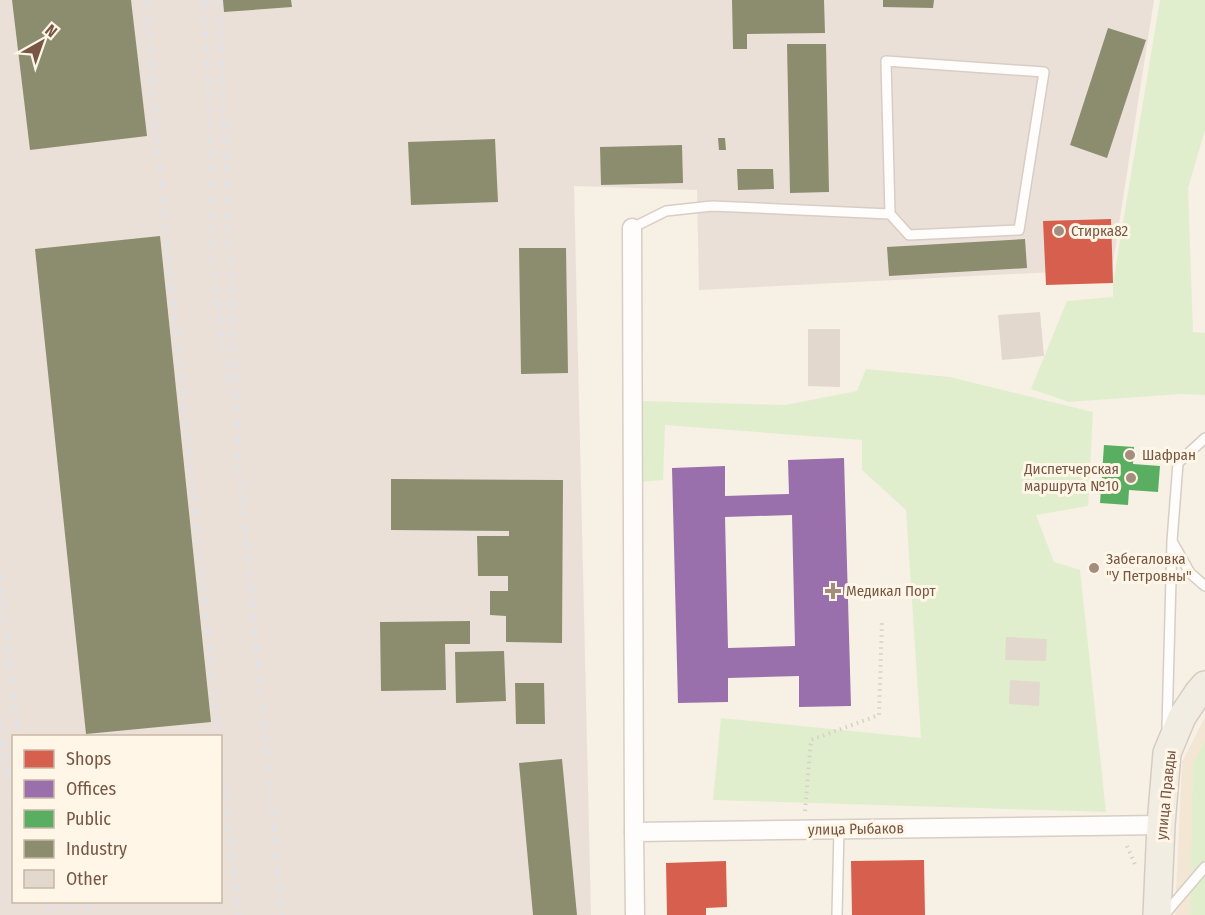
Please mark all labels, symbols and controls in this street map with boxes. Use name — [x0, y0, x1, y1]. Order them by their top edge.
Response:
north arrow — [12, 12, 72, 72]
text: N — [42, 21, 61, 41]
place label: Стирка82 — [1071, 222, 1129, 240]
marker: Стирка82 — [1052, 224, 1066, 238]
place label: Шафран — [1142, 446, 1196, 464]
marker: Шафран — [1123, 448, 1137, 462]
place label: Диспетчерская маршрута №10 — [1023, 460, 1119, 495]
marker: Диспетчерская маршрута №10 — [1124, 471, 1138, 485]
place label: Забегаловка "У Петровны" — [1106, 550, 1192, 585]
marker: Забегаловка "У Петровны" — [1087, 561, 1101, 575]
marker: Медикал Порт — [824, 582, 842, 600]
place label: Медикал Порт — [846, 582, 937, 600]
legend — [12, 735, 222, 903]
text: Shops — [66, 748, 111, 770]
street label: улица Правды — [1152, 749, 1180, 841]
text: Offices — [66, 778, 116, 800]
text: Public — [66, 808, 111, 830]
street label: улица Рыбаков — [808, 819, 904, 839]
text: Industry — [66, 838, 127, 860]
text: Other — [66, 868, 109, 890]

